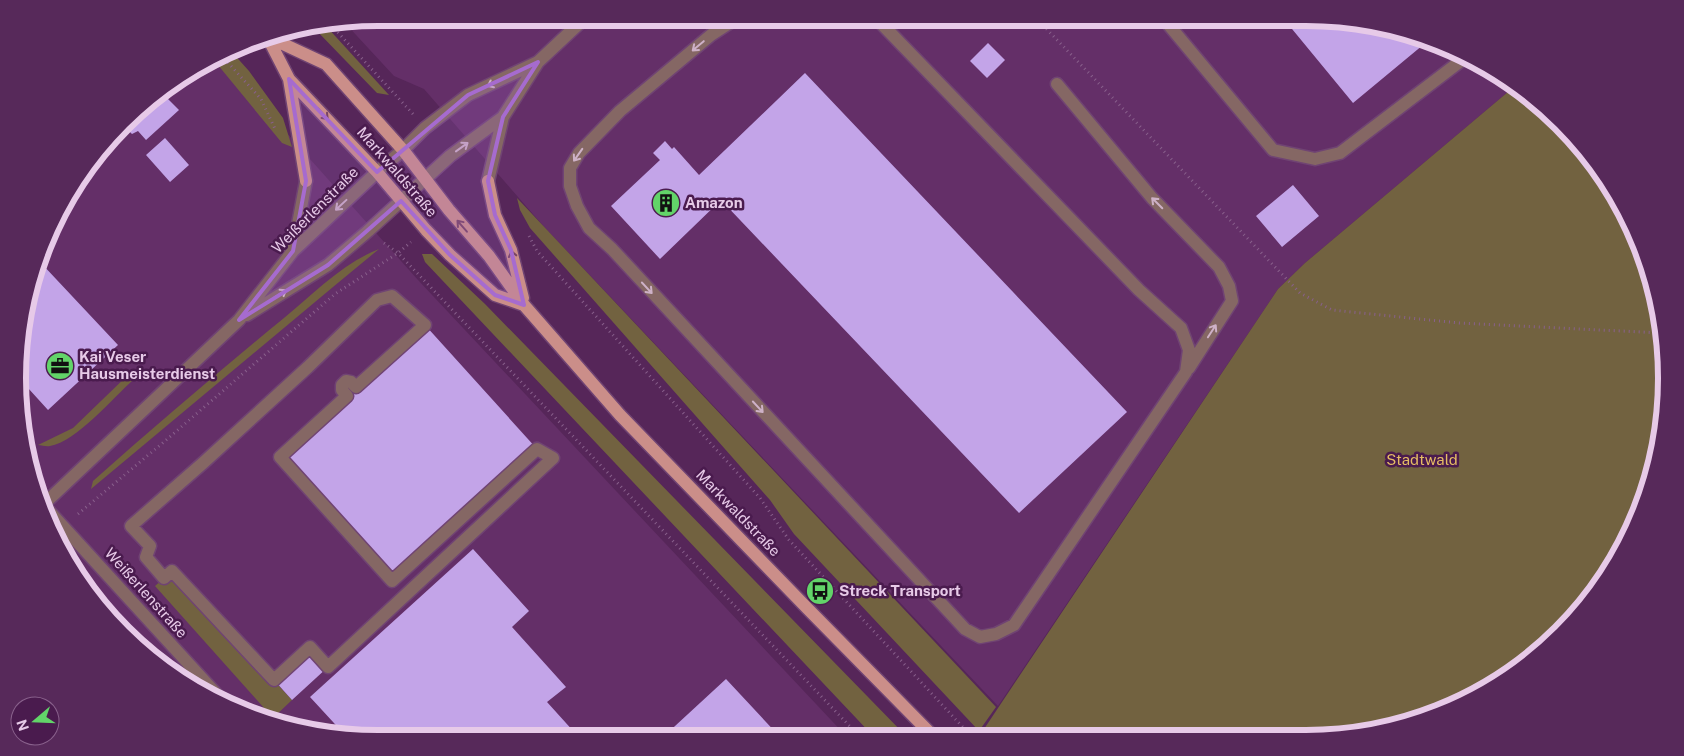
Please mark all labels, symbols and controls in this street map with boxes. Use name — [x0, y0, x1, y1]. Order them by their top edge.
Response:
one-way arrow — [691, 40, 704, 52]
one-way arrow — [487, 79, 502, 88]
one-way arrow — [317, 108, 329, 121]
street label: Markwaldstraße — [354, 123, 441, 220]
one-way arrow — [455, 142, 469, 152]
one-way arrow — [573, 148, 583, 162]
street label: Weißerlenstraße — [268, 163, 361, 256]
building icon: Amazon — [651, 188, 681, 218]
place label: Amazon — [685, 194, 743, 211]
one-way arrow — [1151, 197, 1163, 209]
one-way arrow — [335, 199, 348, 211]
one-way arrow — [457, 219, 468, 232]
one-way arrow — [508, 250, 517, 266]
one-way arrow — [642, 281, 653, 294]
one-way arrow — [273, 289, 287, 299]
one-way arrow — [1207, 325, 1217, 339]
place label: Kai Veser Hausmeisterdienst — [79, 348, 215, 382]
office icon: Kai Veser Hausmeisterdienst — [45, 351, 75, 381]
one-way arrow — [752, 400, 764, 413]
park label: Stadtwald — [1386, 451, 1458, 468]
street label: Markwaldstraße — [693, 466, 784, 559]
street label: Weißerlenstraße — [102, 544, 191, 641]
bus stop icon: Streck Transport — [805, 576, 835, 606]
place label: Streck Transport — [839, 582, 961, 599]
north arrow — [10, 696, 60, 746]
text: N — [13, 717, 32, 733]

